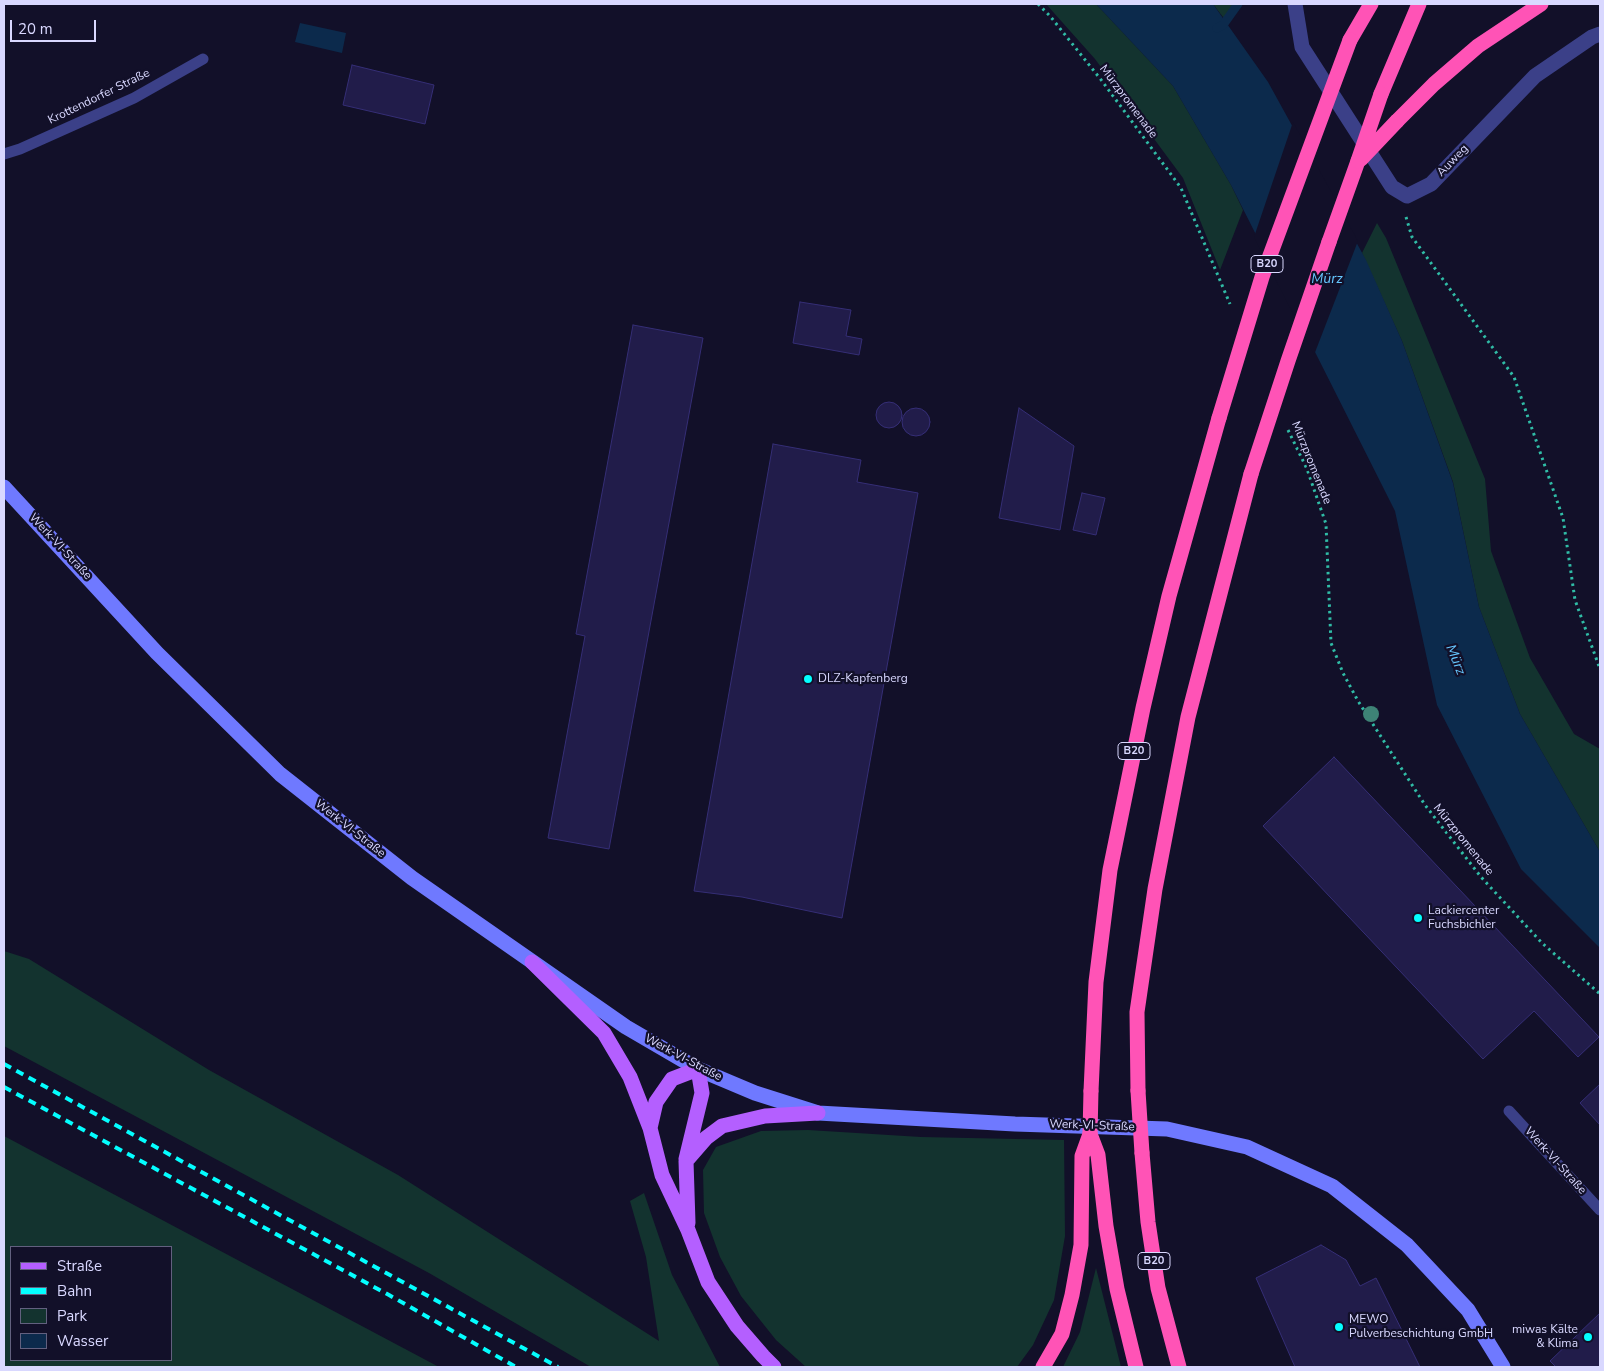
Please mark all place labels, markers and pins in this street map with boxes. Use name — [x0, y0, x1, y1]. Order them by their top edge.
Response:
place label: DLZ-Kapfenberg — [818, 672, 908, 686]
marker: DLZ-Kapfenberg — [802, 673, 814, 685]
place label: Lackiercenter Fuchsbichler — [1428, 904, 1499, 932]
marker: Lackiercenter Fuchsbichler — [1412, 912, 1424, 924]
place label: MEWO Pulverbeschichtung GmbH — [1349, 1313, 1493, 1341]
marker: MEWO Pulverbeschichtung GmbH — [1333, 1321, 1345, 1333]
place label: miwas Kälte & Klima — [1512, 1323, 1578, 1351]
marker: miwas Kälte & Klima — [1582, 1331, 1594, 1343]

